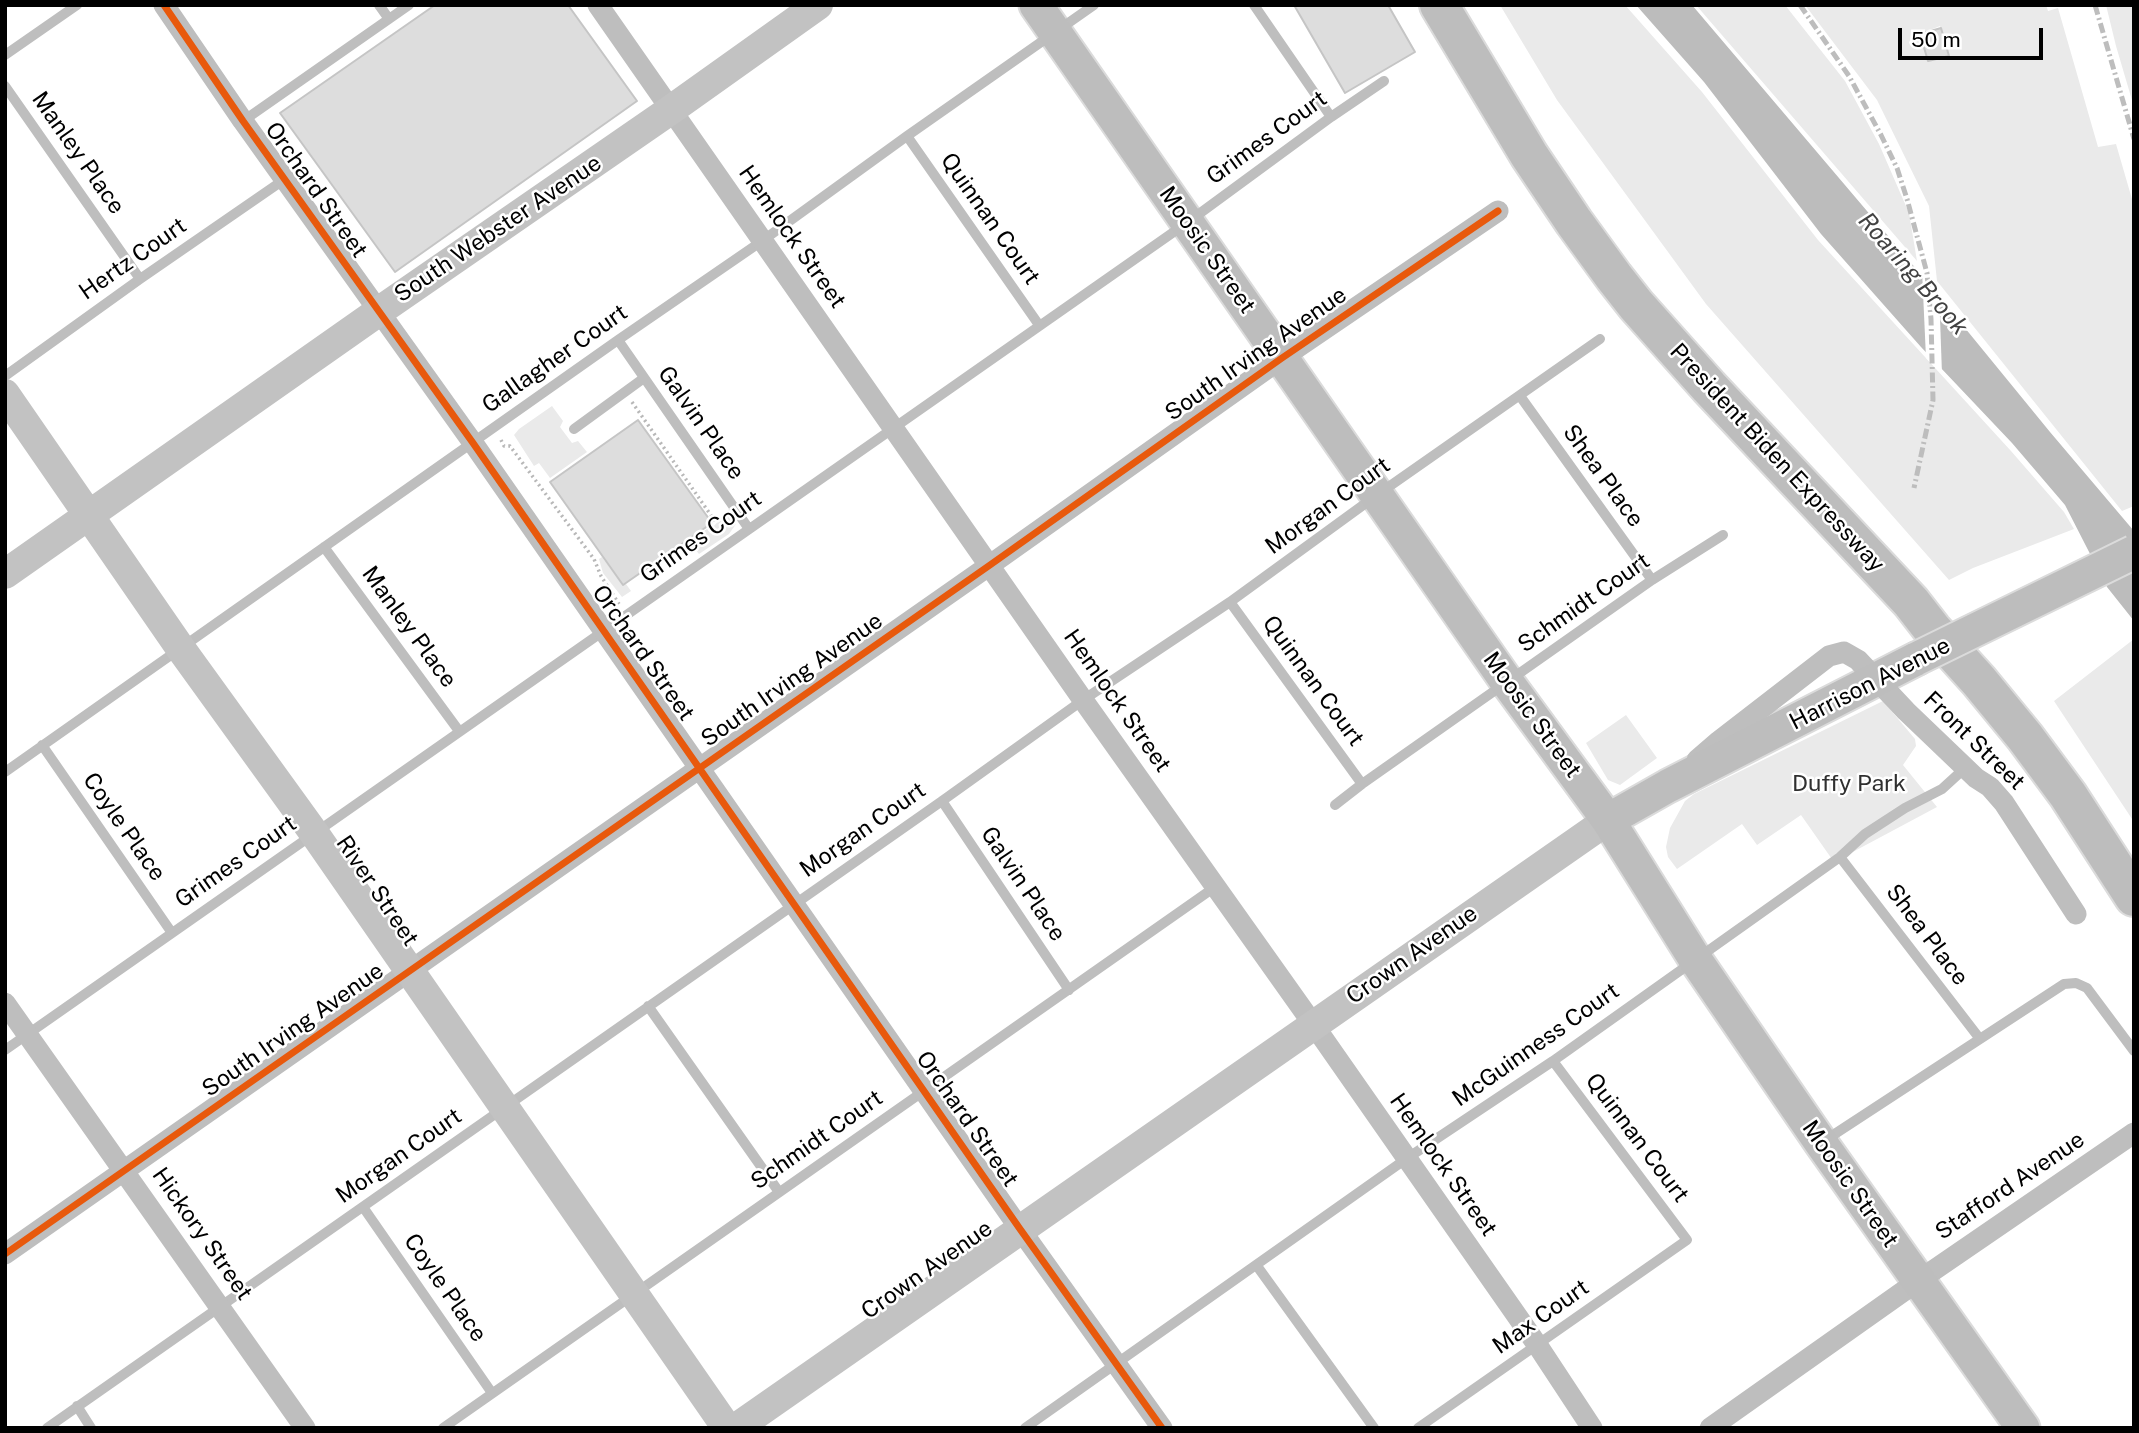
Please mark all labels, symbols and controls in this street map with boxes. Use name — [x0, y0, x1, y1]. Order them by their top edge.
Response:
scale bar — [1901, 14, 2046, 58]
text: 50 m — [1911, 27, 1961, 52]
street label: Grimes Court — [1202, 85, 1332, 191]
street label: Manley Place — [26, 86, 130, 220]
street label: Orchard Street — [259, 117, 373, 263]
street label: Quinnan Court — [934, 148, 1046, 290]
street label: South Webster Avenue — [389, 149, 607, 309]
street label: Hemlock Street — [733, 160, 851, 314]
street label: Moosic Street — [1153, 181, 1261, 319]
water label: Roaring Brook — [1852, 207, 1974, 341]
street label: Hertz Court — [74, 212, 192, 306]
street label: South Irving Avenue — [1160, 281, 1352, 427]
street label: Gallagher Court — [477, 299, 633, 419]
street label: President Biden Expressway — [1664, 338, 1890, 578]
street label: Galvin Place — [652, 361, 750, 485]
street label: Shea Place — [1557, 420, 1649, 532]
street label: Morgan Court — [1260, 452, 1396, 560]
street label: Grimes Court — [635, 485, 767, 589]
street label: Schmidt Court — [1513, 547, 1655, 659]
street label: Manley Place — [356, 561, 462, 693]
street label: Orchard Street — [586, 580, 700, 726]
street label: South Irving Avenue — [696, 607, 888, 753]
street label: Quinnan Court — [1256, 610, 1370, 752]
street label: Hemlock Street — [1058, 624, 1176, 778]
street label: Harrison Avenue — [1785, 632, 1955, 736]
street label: Moosic Street — [1477, 647, 1587, 783]
street label: Front Street — [1918, 686, 2030, 796]
street label: Coyle Place — [77, 768, 171, 886]
park label: Duffy Park — [1792, 770, 1906, 798]
street label: Morgan Court — [795, 776, 931, 884]
street label: Grimes Court — [170, 810, 302, 914]
street label: Galvin Place — [975, 822, 1071, 946]
street label: River Street — [330, 831, 424, 951]
street label: Shea Place — [1880, 879, 1974, 991]
street label: Crown Avenue — [1341, 900, 1483, 1010]
street label: South Irving Avenue — [197, 957, 389, 1103]
street label: McGuinness Court — [1447, 977, 1625, 1113]
street label: Orchard Street — [910, 1046, 1024, 1192]
street label: Quinnan Court — [1579, 1068, 1695, 1208]
street label: Schmidt Court — [746, 1084, 888, 1196]
street label: Hemlock Street — [1384, 1088, 1502, 1242]
street label: Morgan Court — [331, 1102, 467, 1210]
street label: Moosic Street — [1796, 1115, 1904, 1253]
street label: Stafford Avenue — [1930, 1126, 2090, 1246]
street label: Hickory Street — [146, 1162, 258, 1306]
street label: Crown Avenue — [856, 1215, 998, 1325]
street label: Coyle Place — [398, 1229, 492, 1347]
street label: Max Court — [1488, 1274, 1594, 1360]

